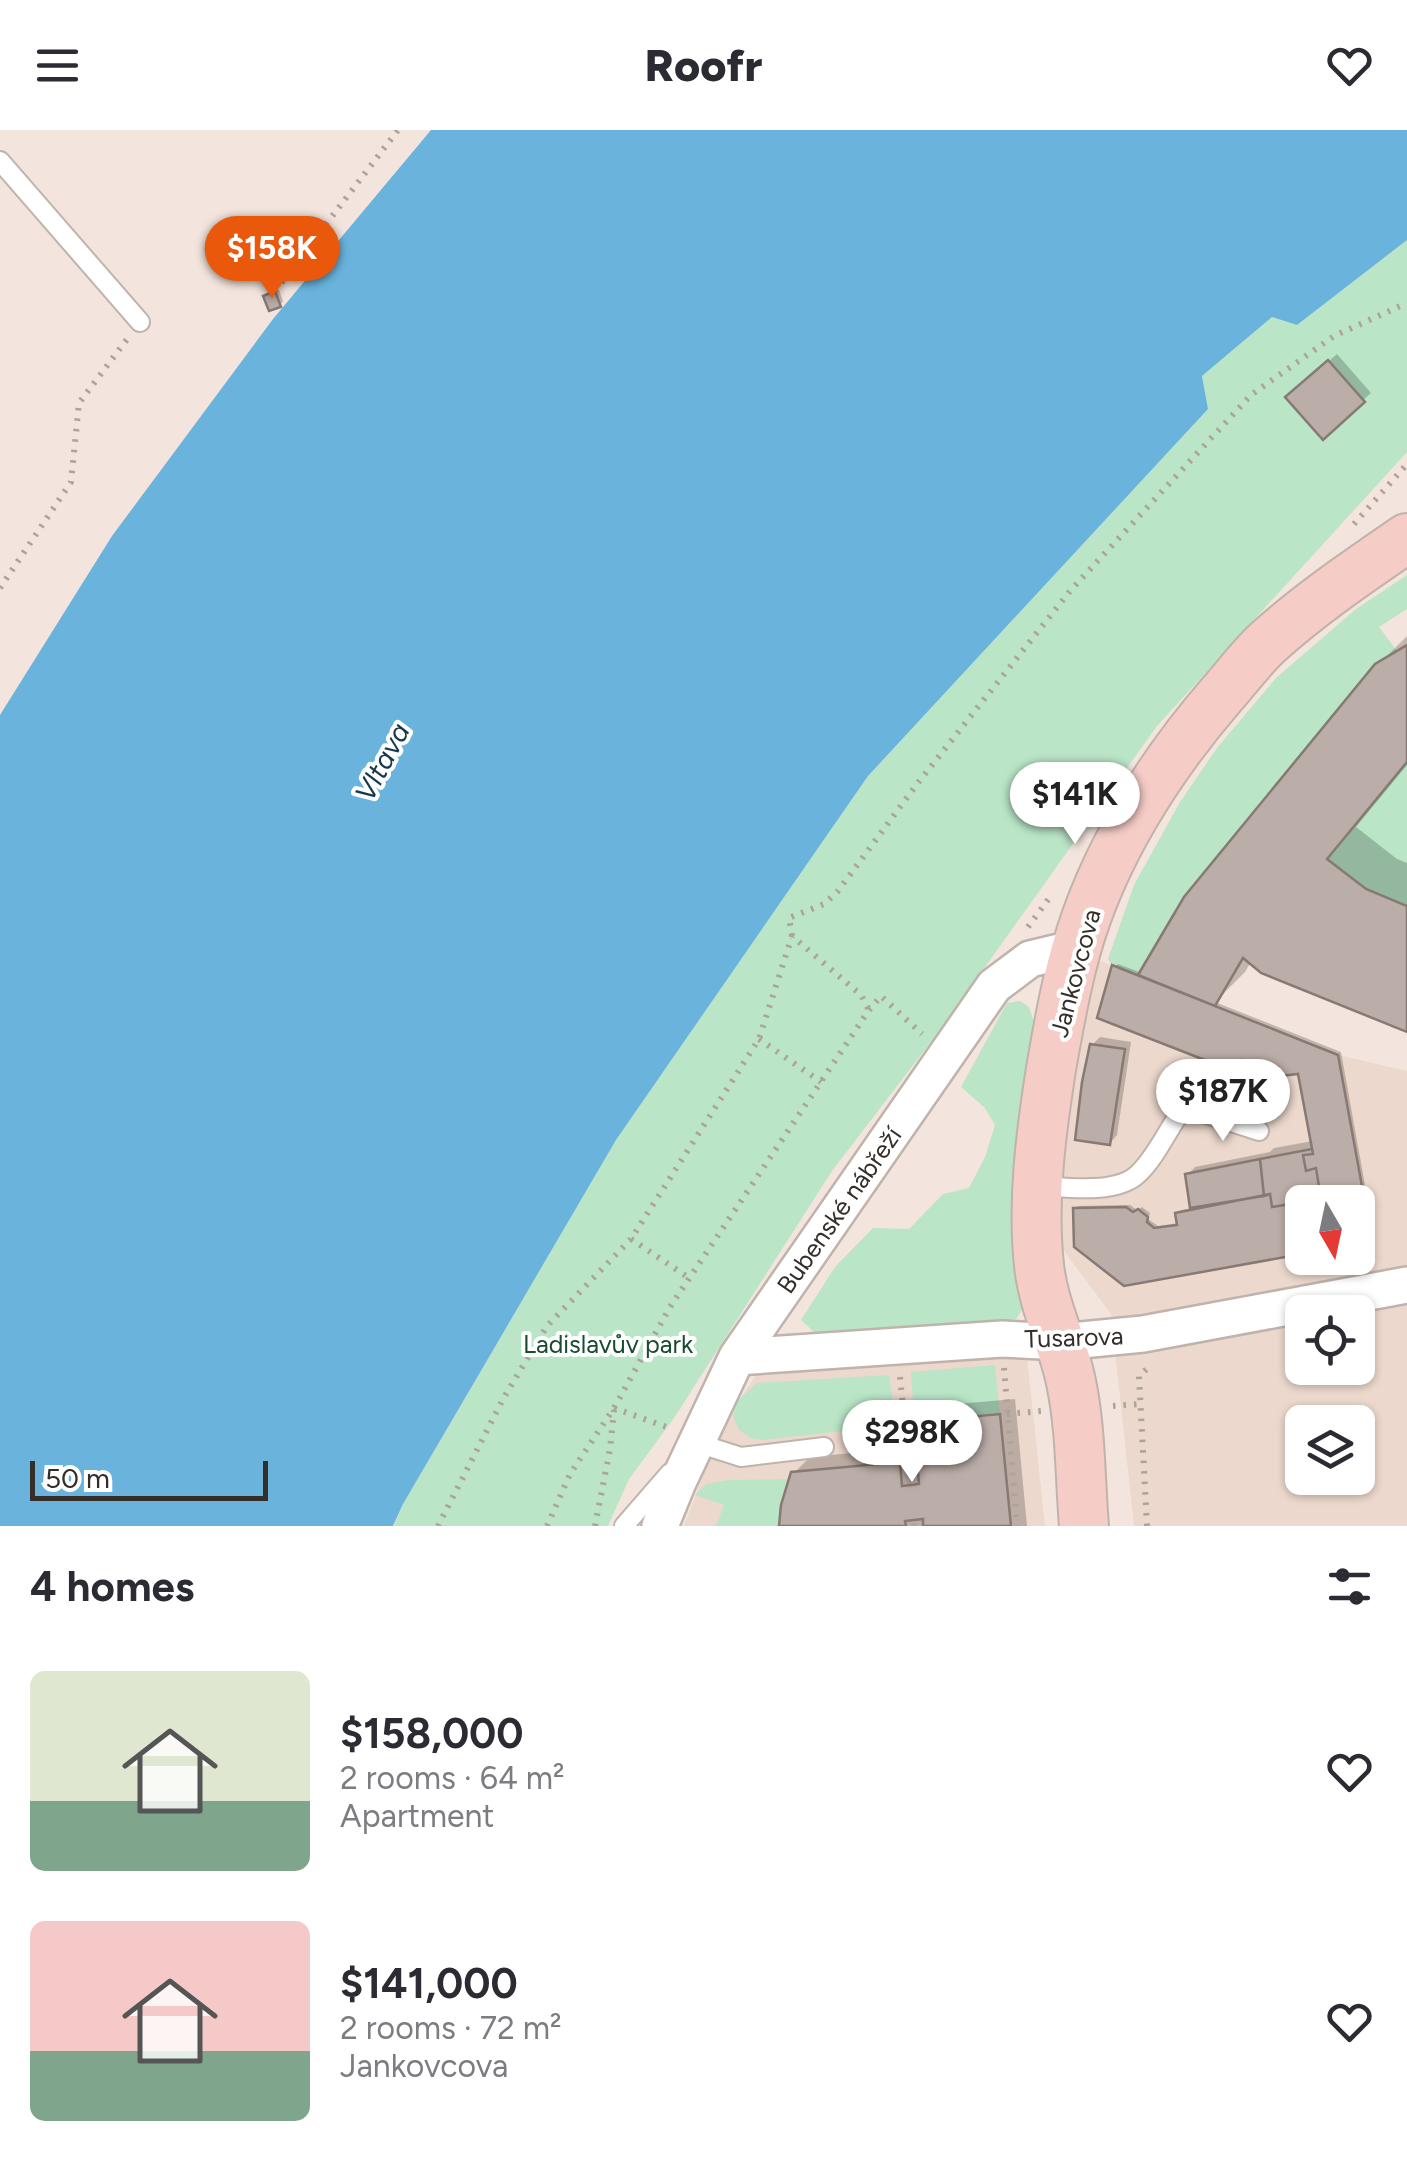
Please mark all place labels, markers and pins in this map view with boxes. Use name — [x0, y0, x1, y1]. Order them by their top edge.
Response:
pin: $158K — [202, 216, 342, 301]
pin: $141K — [1005, 762, 1145, 847]
pin: $187K — [1153, 1059, 1293, 1144]
pin: $298K — [842, 1400, 982, 1485]

